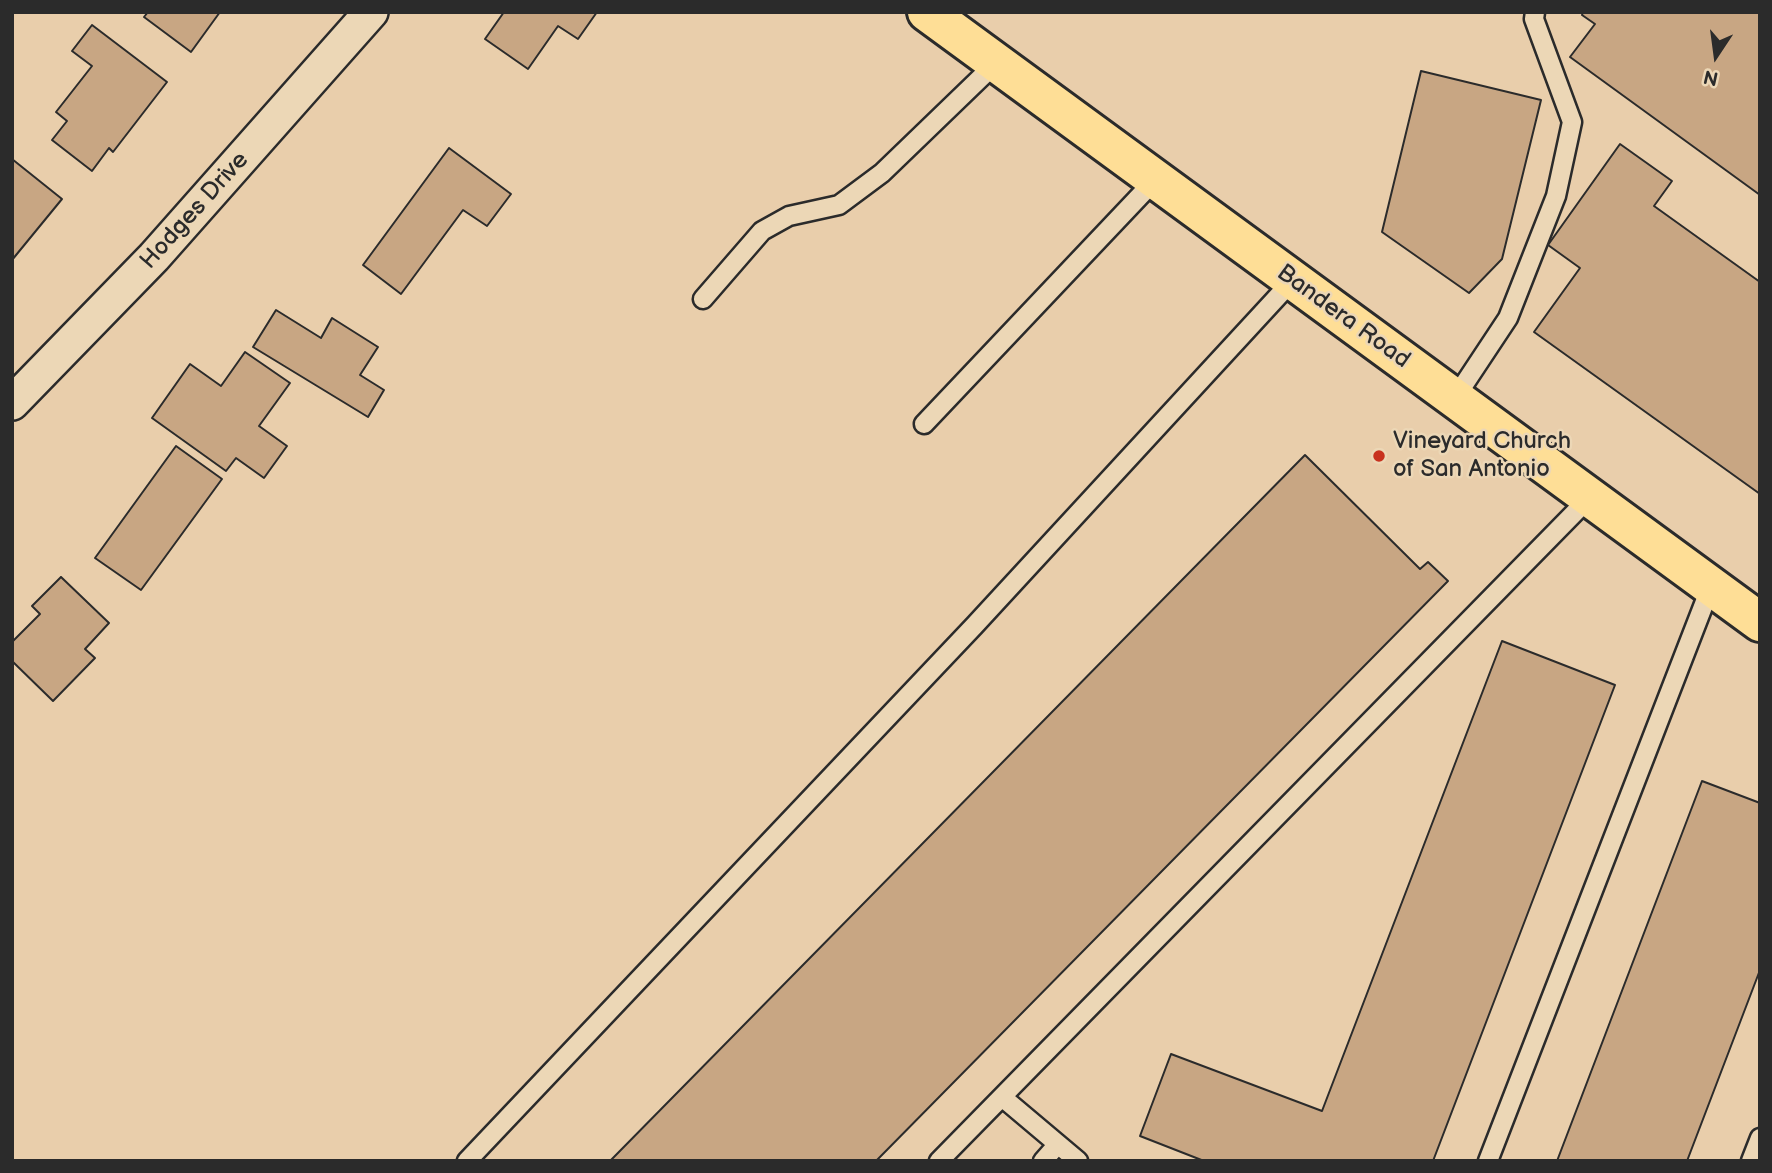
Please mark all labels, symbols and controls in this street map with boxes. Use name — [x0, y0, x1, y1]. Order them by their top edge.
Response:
north arrow — [1681, 21, 1751, 91]
text: N — [1702, 64, 1721, 90]
street label: Hodges Drive — [135, 146, 255, 276]
street label: Bandera Road — [1271, 259, 1415, 375]
place label: Vineyard Church of San Antonio — [1393, 428, 1571, 484]
marker: Vineyard Church of San Antonio — [1371, 448, 1387, 464]

